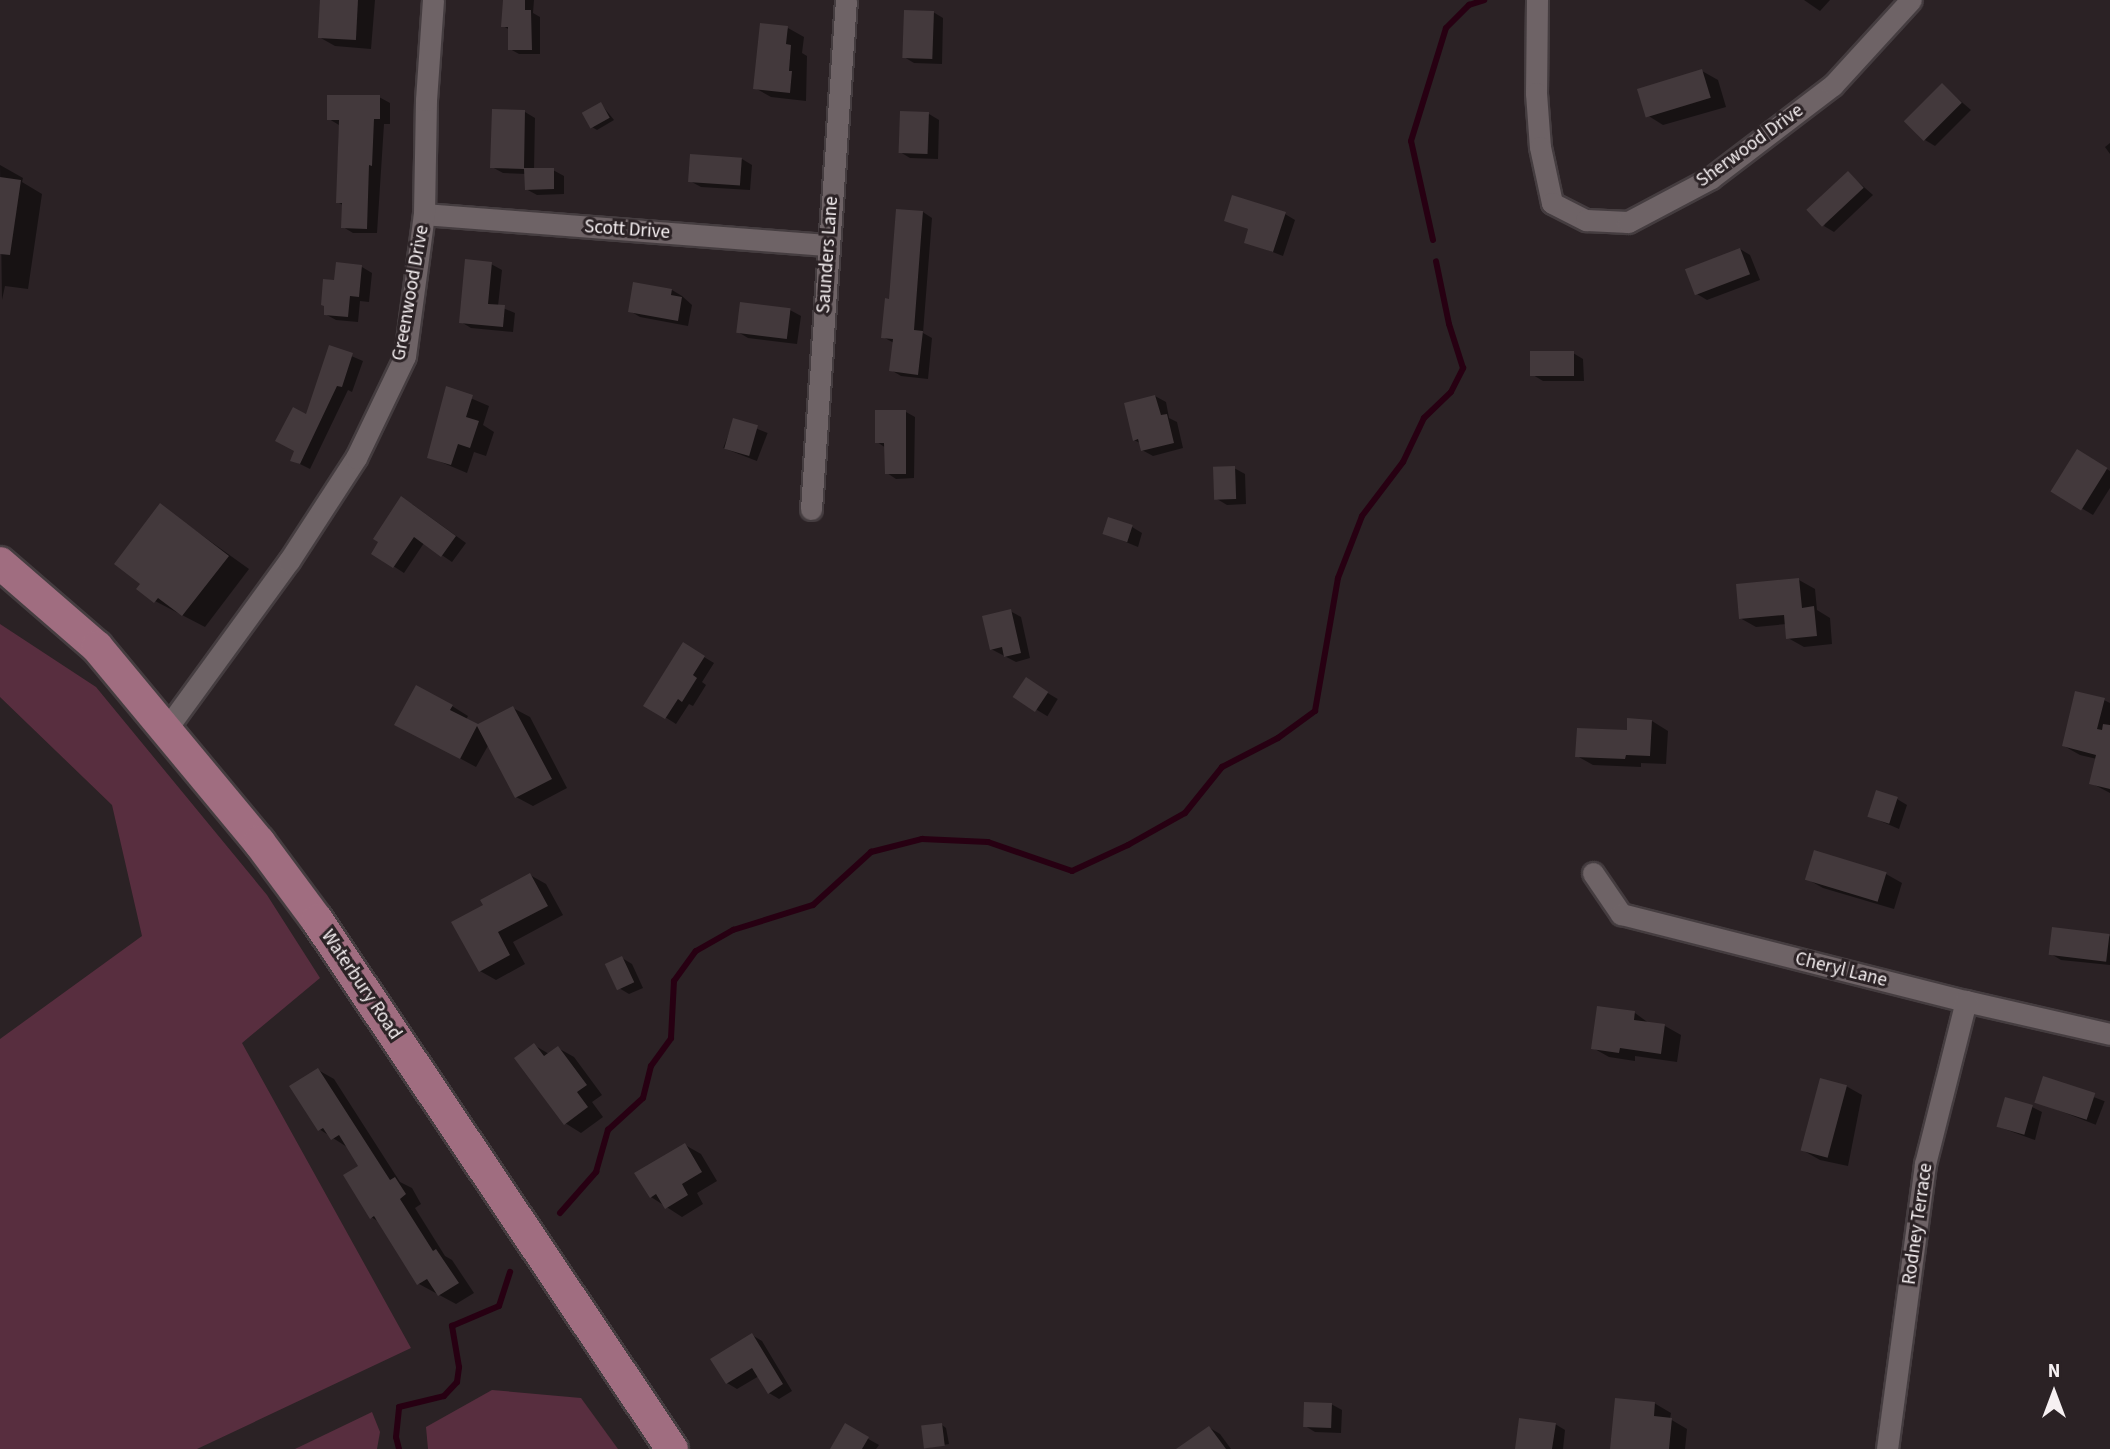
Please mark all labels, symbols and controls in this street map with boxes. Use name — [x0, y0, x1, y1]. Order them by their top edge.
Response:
street label: Sherwood Drive — [1692, 100, 1808, 192]
street label: Saunders Lane — [813, 196, 843, 314]
street label: Scott Drive — [583, 216, 671, 244]
street label: Greenwood Drive — [388, 224, 434, 362]
street label: Waterbury Road — [316, 926, 406, 1044]
street label: Cheryl Lane — [1793, 948, 1889, 992]
street label: Rodney Terrace — [1898, 1162, 1938, 1286]
north arrow — [2019, 1358, 2089, 1428]
text: N — [2048, 1358, 2060, 1385]

